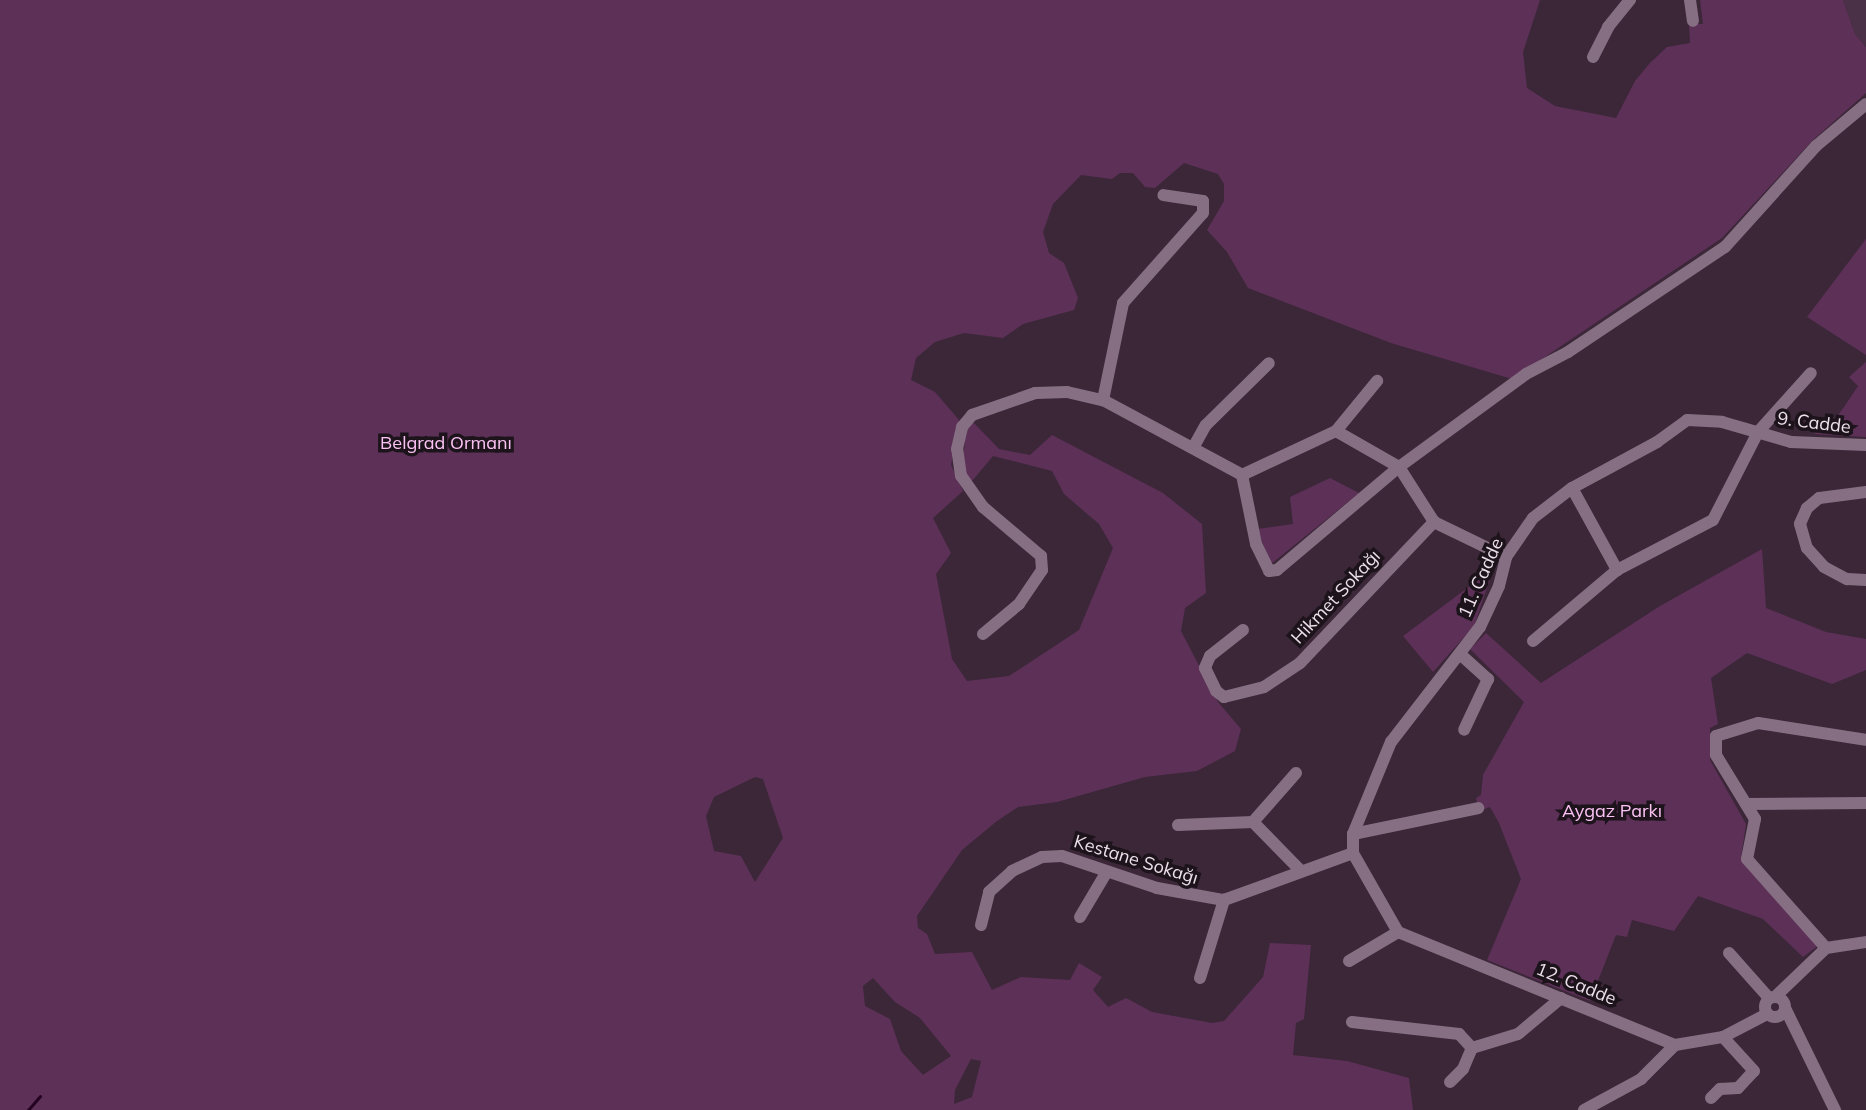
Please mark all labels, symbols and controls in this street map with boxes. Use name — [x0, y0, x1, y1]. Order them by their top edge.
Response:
street label: 9. Cadde — [1776, 408, 1852, 438]
park label: Belgrad Ormanı — [380, 432, 512, 454]
street label: 11. Cadde — [1454, 535, 1508, 621]
street label: Hikmet Sokağı — [1287, 546, 1385, 648]
park label: Aygaz Parkı — [1562, 800, 1662, 822]
street label: Kestane Sokağı — [1071, 831, 1201, 889]
street label: 12. Cadde — [1533, 958, 1619, 1010]

